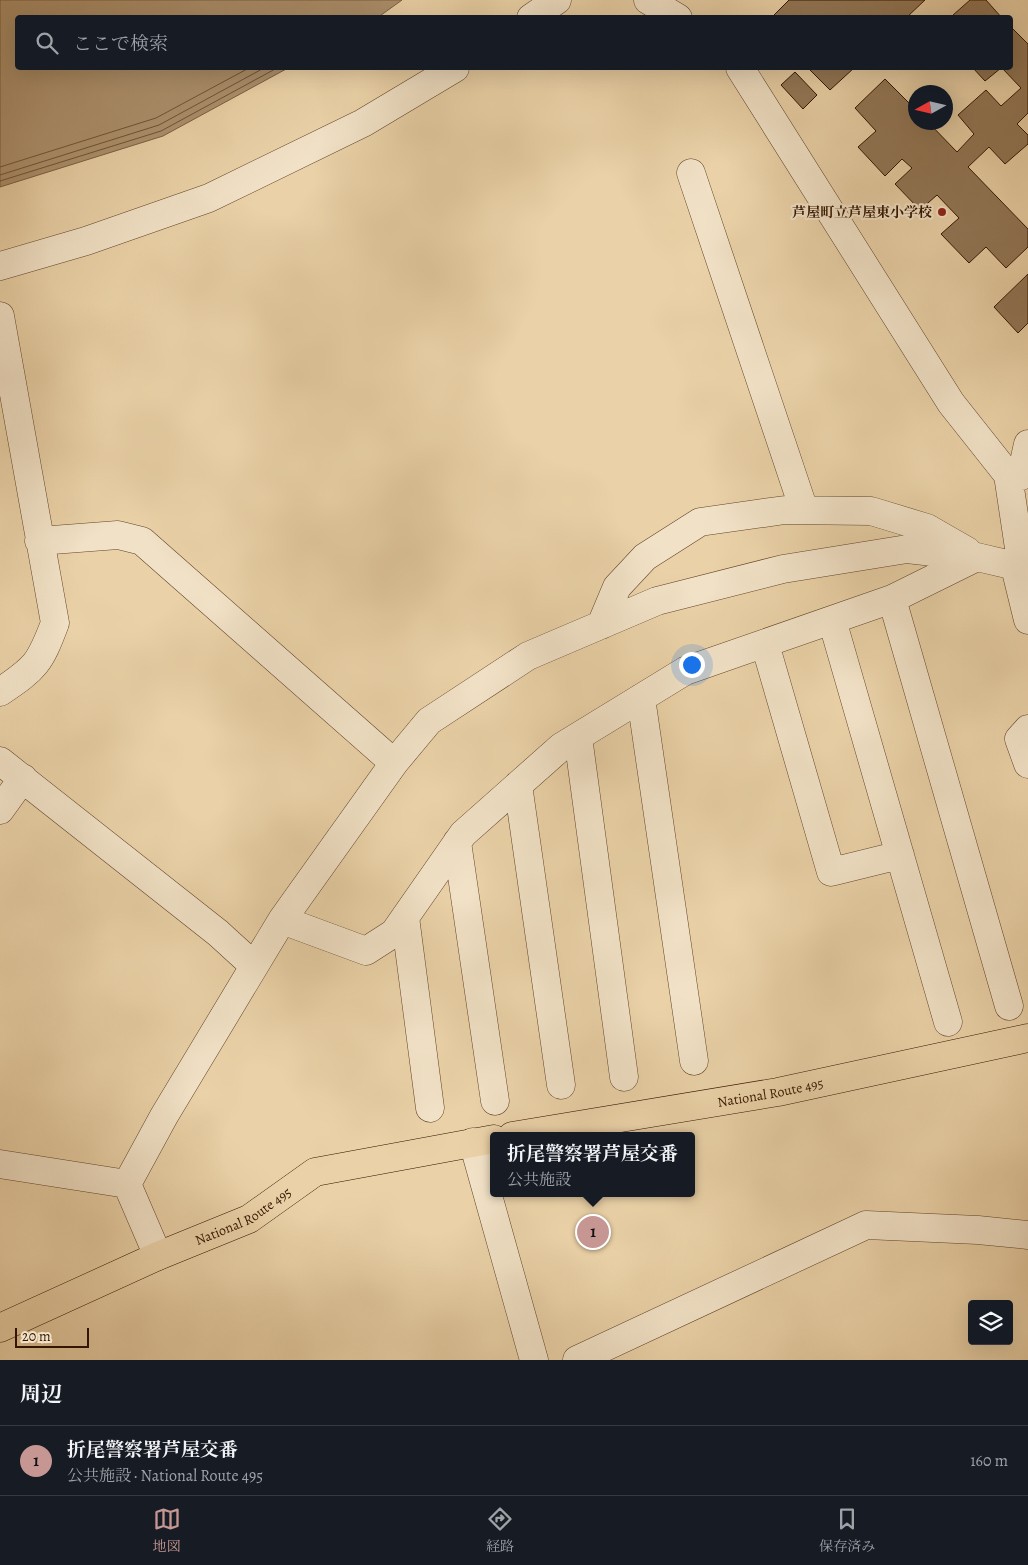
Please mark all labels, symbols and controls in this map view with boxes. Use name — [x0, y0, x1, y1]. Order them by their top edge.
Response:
search box — [15, 15, 1013, 70]
icon: search — [33, 29, 61, 57]
text: ここで検索 — [73, 31, 168, 57]
north arrow — [908, 85, 953, 130]
place label: 芦屋町立芦屋東小学校 — [792, 203, 932, 222]
marker: 芦屋町立芦屋東小学校 — [936, 206, 948, 218]
your location — [679, 652, 705, 678]
street label: National Route 495 — [716, 1073, 825, 1111]
popup — [490, 1132, 695, 1197]
text: 折尾警察署芦屋交番 — [507, 1141, 678, 1167]
text: 公共施設 — [507, 1169, 571, 1191]
street label: National Route 495 — [192, 1182, 295, 1249]
pin: 1 — [577, 1213, 609, 1251]
map controls — [968, 1300, 1013, 1345]
button: layers — [968, 1300, 1013, 1345]
scale bar — [15, 1325, 89, 1348]
text: 20 m — [22, 1327, 51, 1346]
text: 周辺 — [20, 1380, 62, 1408]
text: 折尾警察署芦屋交番 — [67, 1437, 238, 1463]
text: 1 — [33, 1450, 39, 1472]
text: 160 m — [970, 1450, 1008, 1472]
text: 公共施設 · National Route 495 — [67, 1465, 263, 1487]
tab: 地図 — [153, 1505, 181, 1556]
tab: 経路 — [486, 1505, 514, 1556]
tab: 保存済み — [819, 1505, 875, 1556]

